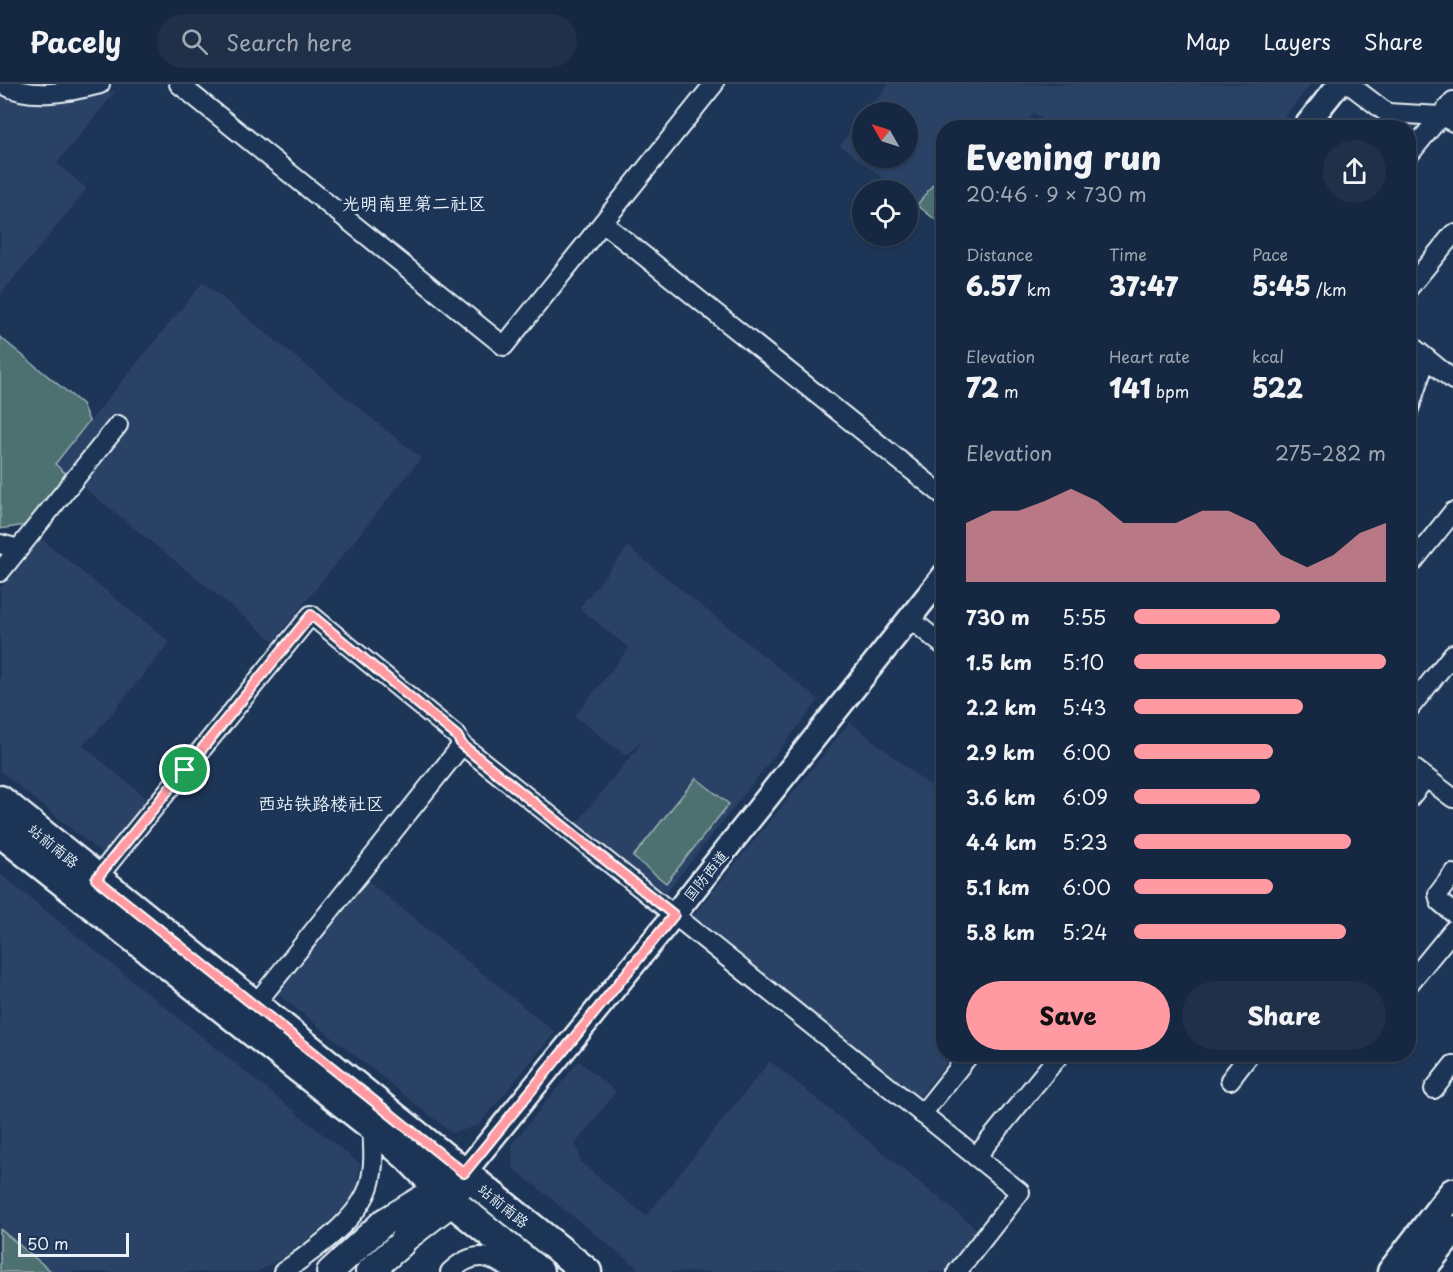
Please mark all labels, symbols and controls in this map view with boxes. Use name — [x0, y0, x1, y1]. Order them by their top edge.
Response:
search box — [157, 14, 577, 68]
text: Pacely — [30, 20, 121, 63]
icon: search — [178, 25, 211, 58]
text: Search here — [226, 25, 352, 58]
text: Map — [1186, 25, 1230, 57]
text: Layers — [1263, 25, 1331, 57]
text: Share — [1364, 25, 1423, 57]
north arrow — [852, 102, 918, 168]
map controls — [852, 102, 918, 246]
text: Evening run — [966, 131, 1161, 181]
button: share — [1323, 140, 1386, 203]
text: 20:46 · 9 × 730 m — [966, 179, 1147, 209]
button: locate — [852, 180, 918, 246]
district label: 光明南里第二社区 — [342, 189, 486, 216]
text: Distance — [966, 242, 1033, 266]
text: Time — [1109, 242, 1147, 266]
text: Pace — [1252, 242, 1288, 266]
text: 6.57 — [966, 266, 1022, 305]
text: 37:47 — [1109, 266, 1178, 305]
text: 5:45 — [1252, 266, 1311, 305]
text: km — [1022, 277, 1051, 301]
text: /km — [1311, 277, 1347, 301]
text: Elevation — [966, 344, 1035, 368]
text: Heart rate — [1109, 344, 1190, 368]
text: kcal — [1252, 344, 1284, 368]
text: 72 — [966, 368, 999, 407]
text: 141 — [1109, 368, 1151, 407]
text: 522 — [1252, 368, 1303, 407]
text: m — [999, 379, 1019, 403]
text: bpm — [1151, 379, 1189, 403]
text: Elevation — [966, 438, 1052, 468]
text: 275–282 m — [1275, 438, 1386, 468]
text: 730 m — [966, 602, 1030, 632]
text: 5:55 — [1062, 602, 1106, 632]
text: 1.5 km — [966, 647, 1032, 677]
text: 5:10 — [1062, 647, 1104, 677]
text: 2.2 km — [966, 692, 1036, 722]
text: 5:43 — [1062, 692, 1106, 722]
text: 2.9 km — [966, 737, 1035, 767]
text: 6:00 — [1062, 737, 1111, 767]
pin — [159, 744, 210, 795]
icon: arrive — [168, 753, 201, 786]
text: 3.6 km — [966, 782, 1036, 812]
text: 6:09 — [1062, 782, 1108, 812]
district label: 西站铁路楼社区 — [258, 789, 384, 816]
street label: 站前南路 — [23, 817, 85, 873]
text: 4.4 km — [966, 827, 1037, 857]
text: 5:23 — [1062, 827, 1108, 857]
street label: 国防西道 — [677, 844, 733, 906]
text: 5.1 km — [966, 872, 1030, 902]
text: 6:00 — [1062, 872, 1111, 902]
text: 5.8 km — [966, 917, 1035, 947]
text: 5:24 — [1062, 917, 1107, 947]
button: Save — [966, 981, 1170, 1050]
button: Share — [1182, 981, 1386, 1050]
street label: 站前南路 — [473, 1177, 535, 1233]
scale bar — [18, 1230, 129, 1258]
text: 50 m — [27, 1231, 68, 1255]

